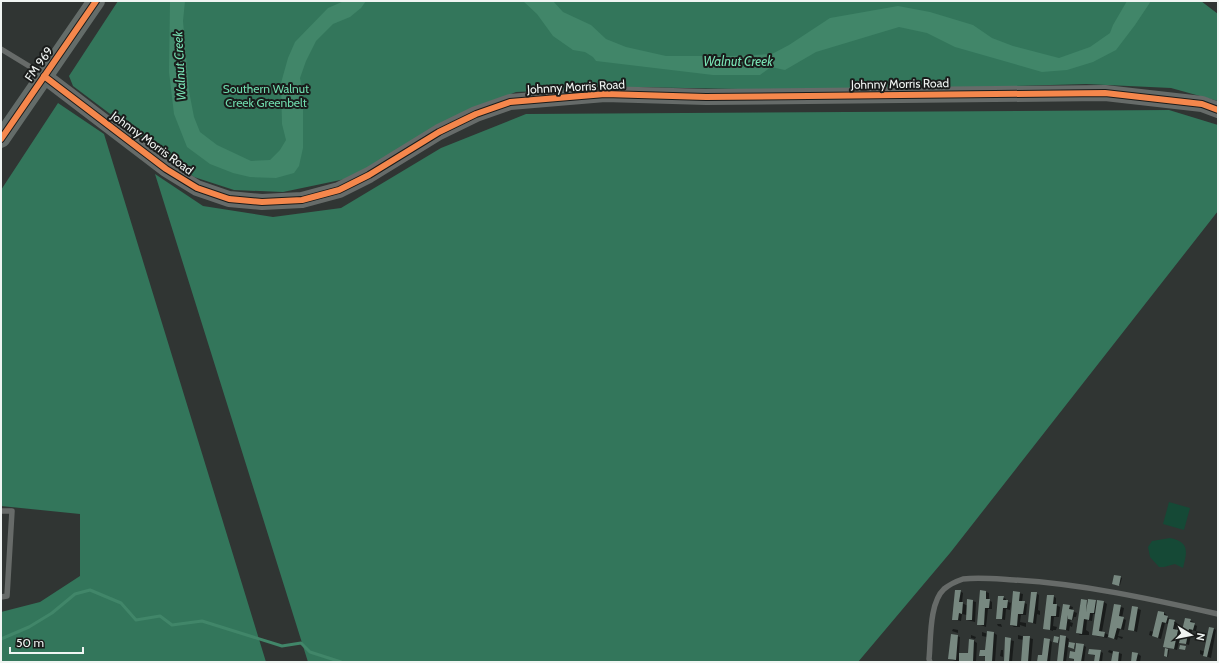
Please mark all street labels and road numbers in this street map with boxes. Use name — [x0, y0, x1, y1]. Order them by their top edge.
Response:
street label: FM 969 — [21, 43, 56, 84]
street label: Johnny Morris Road — [850, 75, 949, 92]
street label: Johnny Morris Road — [526, 76, 625, 97]
street label: Johnny Morris Road — [107, 107, 196, 177]

